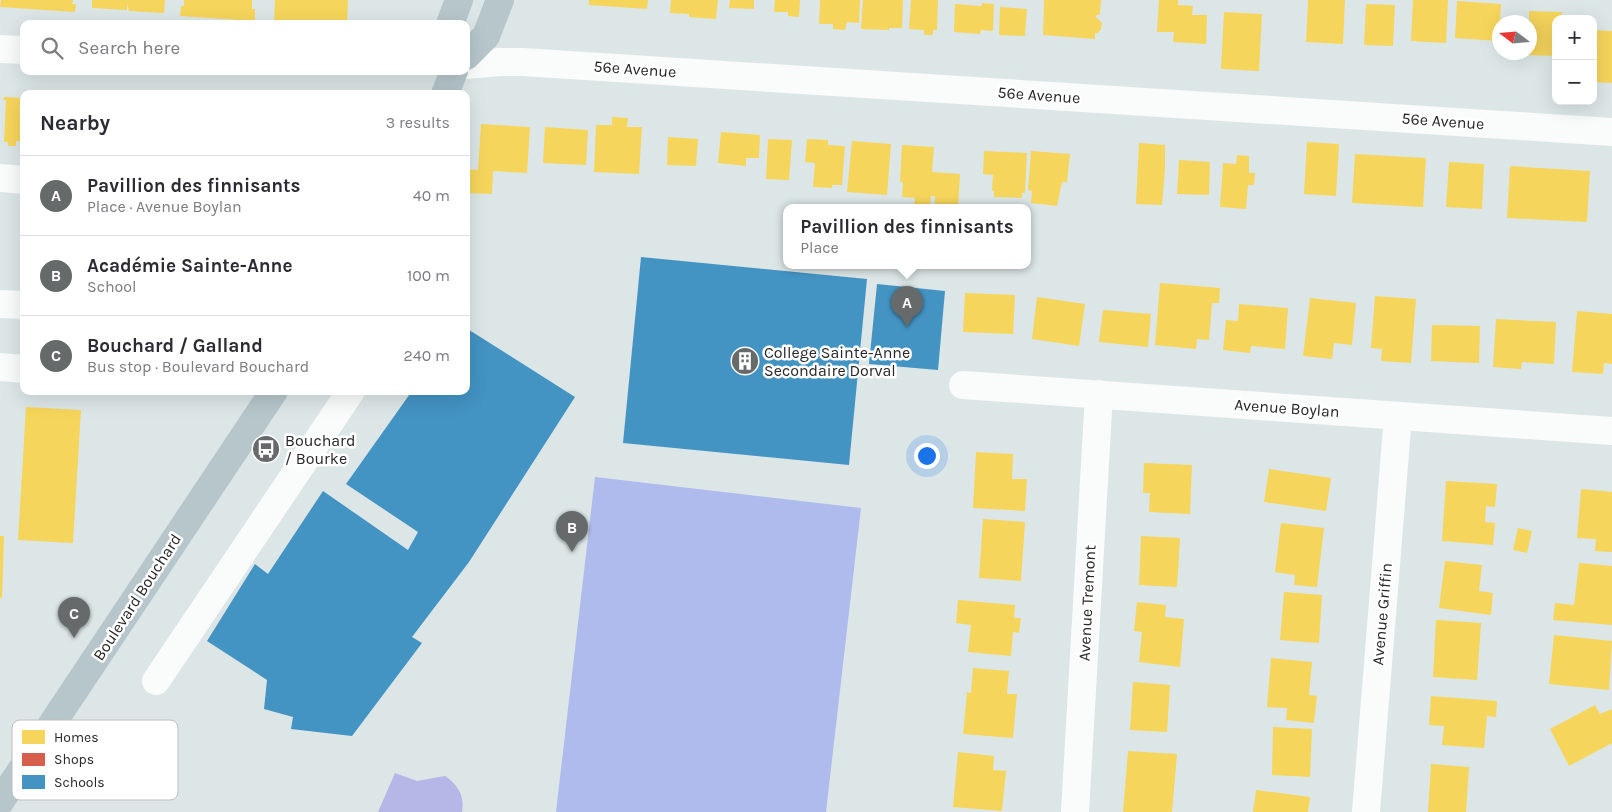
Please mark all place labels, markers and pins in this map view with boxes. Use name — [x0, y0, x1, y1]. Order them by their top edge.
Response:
pin: A — [891, 286, 923, 327]
place label: College Sainte-Anne Secondaire Dorval — [764, 343, 910, 380]
building icon: College Sainte-Anne Secondaire Dorval — [730, 346, 760, 376]
place label: Bouchard / Bourke — [285, 431, 355, 468]
bus stop icon: Bouchard / Bourke — [251, 434, 281, 464]
pin: B — [556, 511, 588, 552]
pin: C — [58, 597, 90, 638]

